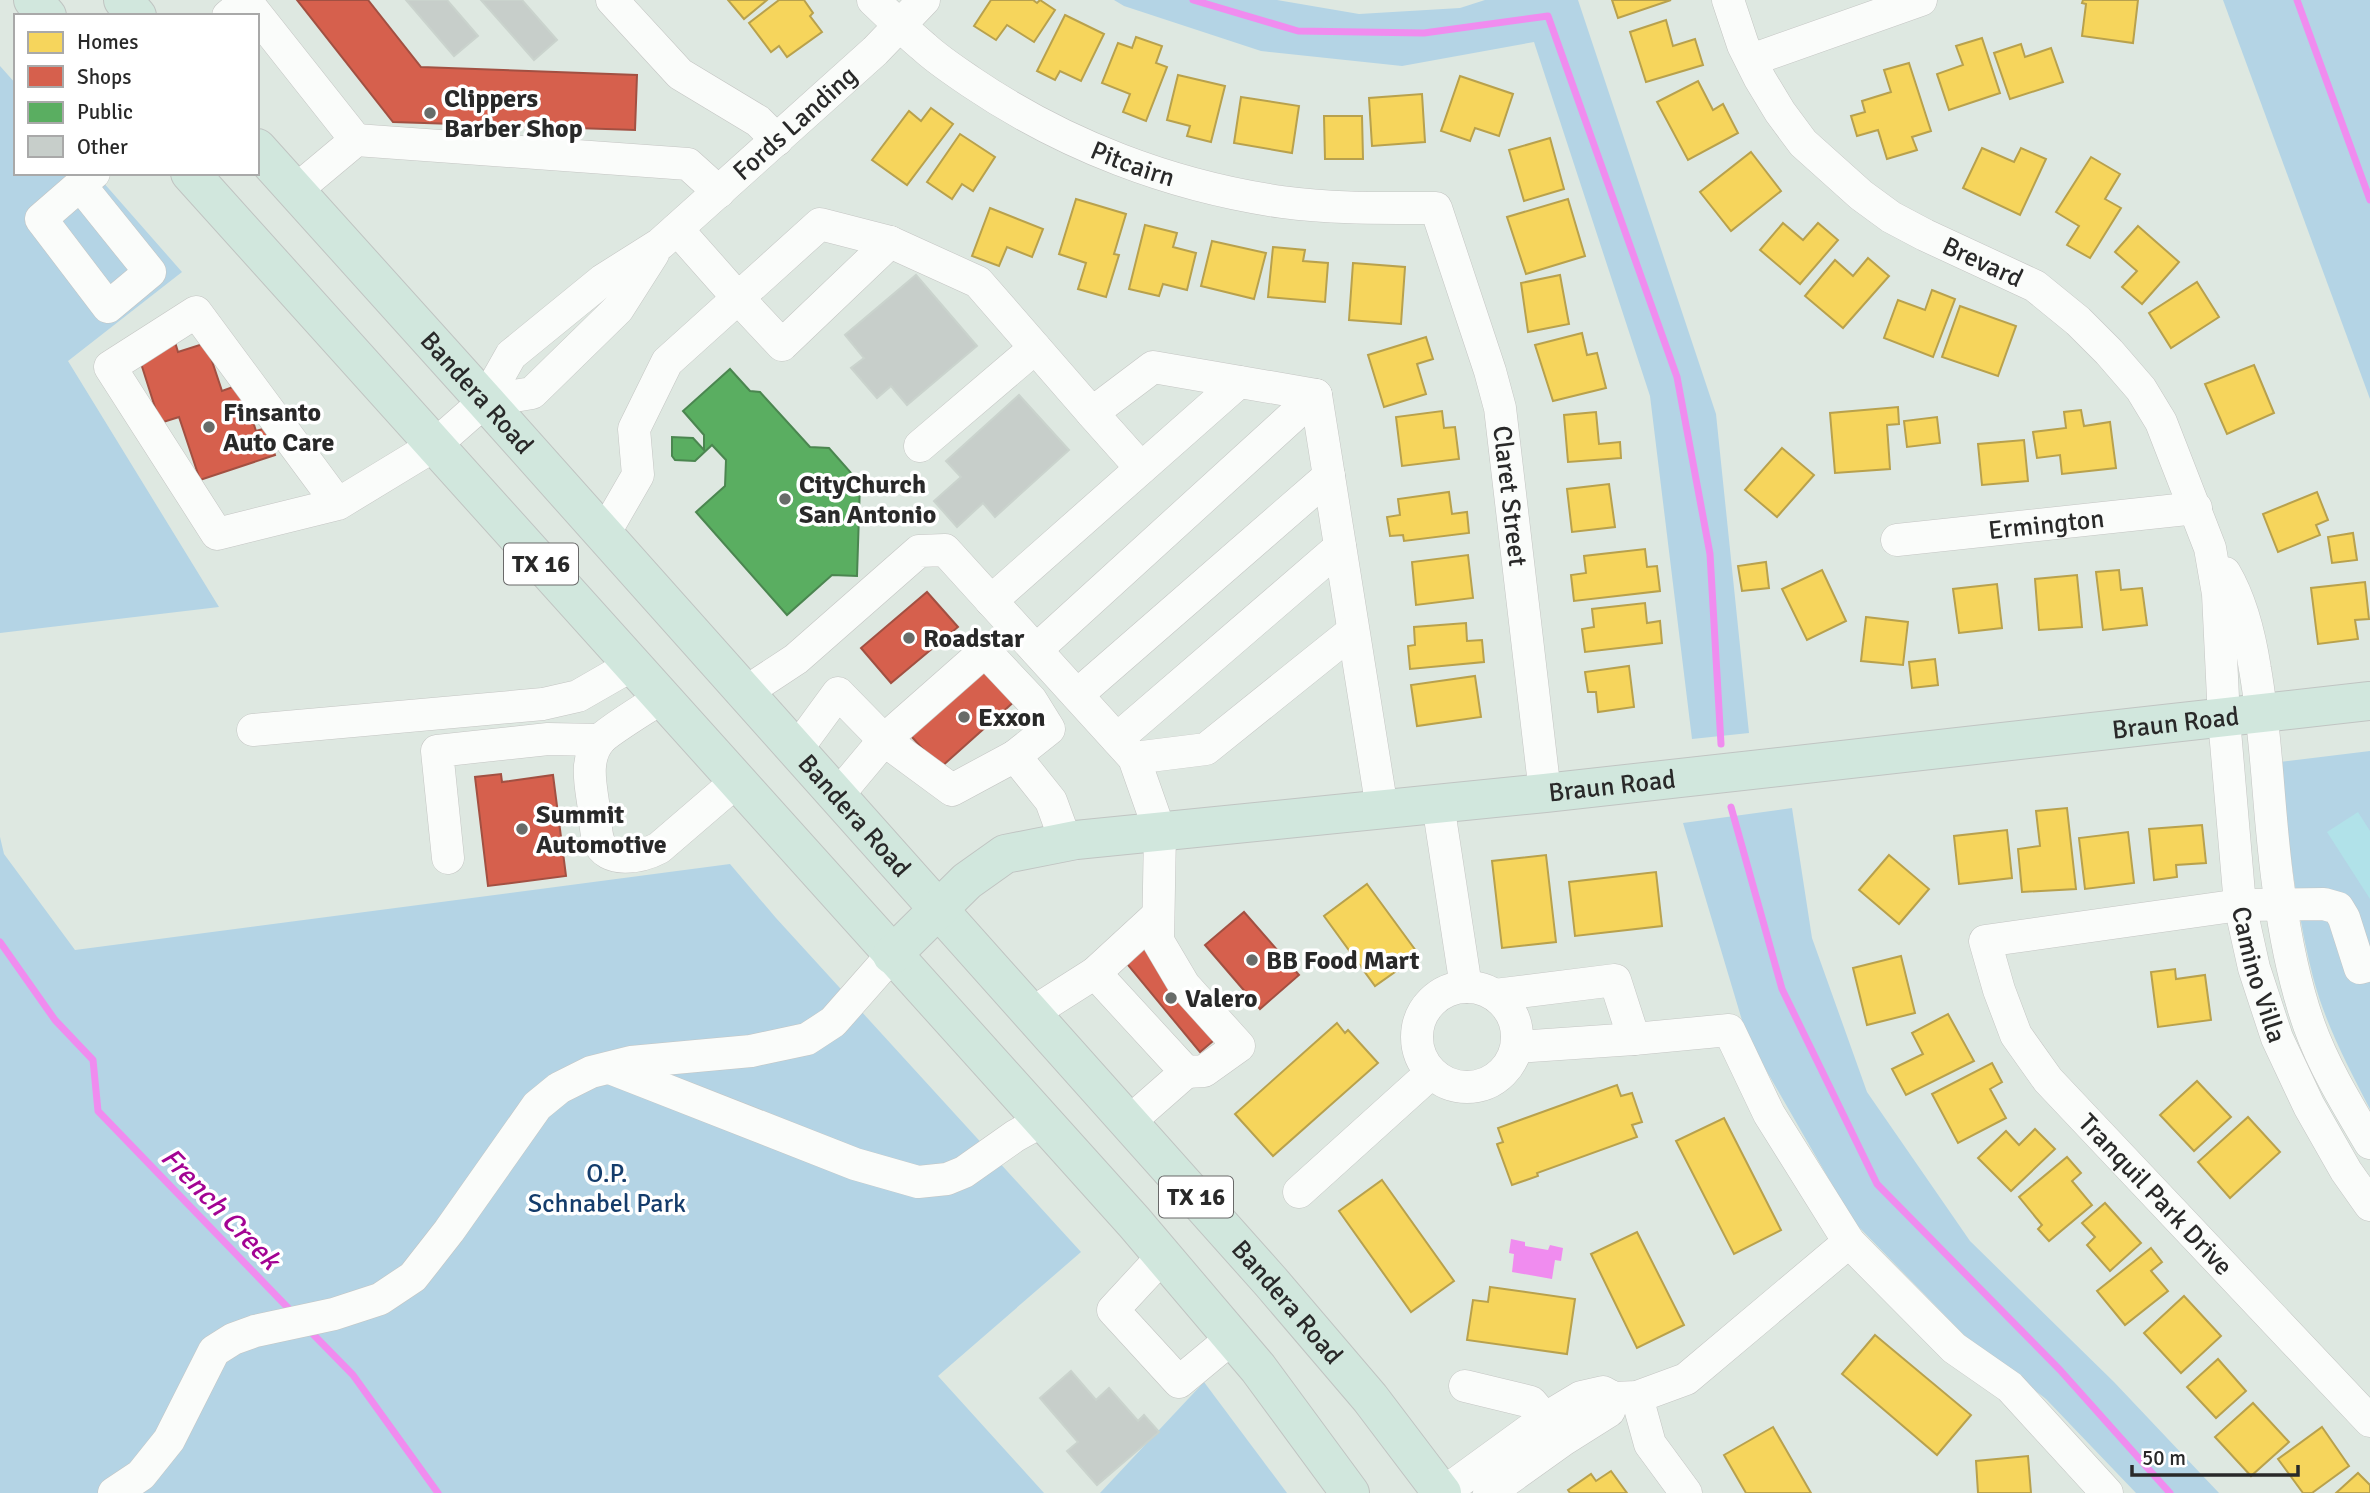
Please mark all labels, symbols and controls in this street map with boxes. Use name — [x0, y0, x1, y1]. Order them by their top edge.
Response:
legend — [14, 14, 259, 175]
text: Homes — [77, 29, 139, 55]
street label: Fords Landing — [727, 60, 864, 188]
text: Shops — [77, 64, 131, 90]
place label: Clippers Barber Shop — [444, 83, 583, 145]
text: Public — [77, 99, 133, 125]
marker: Clippers Barber Shop — [422, 105, 438, 121]
text: Other — [77, 134, 128, 160]
street label: Pitcairn — [1086, 135, 1178, 194]
street label: Brevard — [1937, 230, 2028, 295]
street label: Bandera Road — [413, 325, 540, 461]
place label: Finsanto Auto Care — [223, 397, 334, 459]
marker: Finsanto Auto Care — [201, 419, 217, 435]
street label: Claret Street — [1485, 424, 1533, 568]
place label: CityChurch San Antonio — [799, 469, 936, 531]
marker: CityChurch San Antonio — [777, 491, 793, 507]
street label: Ermington — [1987, 503, 2106, 547]
road number: TX 16 — [504, 544, 578, 584]
place label: Roadstar — [923, 623, 1025, 655]
marker: Roadstar — [901, 630, 917, 646]
street label: Braun Road — [2110, 701, 2241, 747]
place label: Exxon — [978, 702, 1045, 734]
marker: Exxon — [956, 709, 972, 725]
street label: Bandera Road — [791, 748, 917, 884]
street label: Braun Road — [1547, 764, 1677, 810]
place label: Summit Automotive — [536, 799, 667, 861]
marker: Summit Automotive — [514, 821, 530, 837]
street label: Camino Villa — [2224, 904, 2292, 1047]
place label: BB Food Mart — [1266, 945, 1420, 977]
marker: BB Food Mart — [1244, 952, 1260, 968]
place label: Valero — [1185, 983, 1258, 1015]
marker: Valero — [1163, 990, 1179, 1006]
street label: Tranquil Park Drive — [2071, 1107, 2239, 1282]
water label: French Creek — [154, 1141, 289, 1279]
park label: O.P. Schnabel Park — [528, 1158, 686, 1220]
road number: TX 16 — [1159, 1176, 1233, 1218]
street label: Bandera Road — [1224, 1234, 1349, 1371]
scale bar — [2132, 1434, 2298, 1478]
text: 50 m — [2142, 1445, 2186, 1471]

